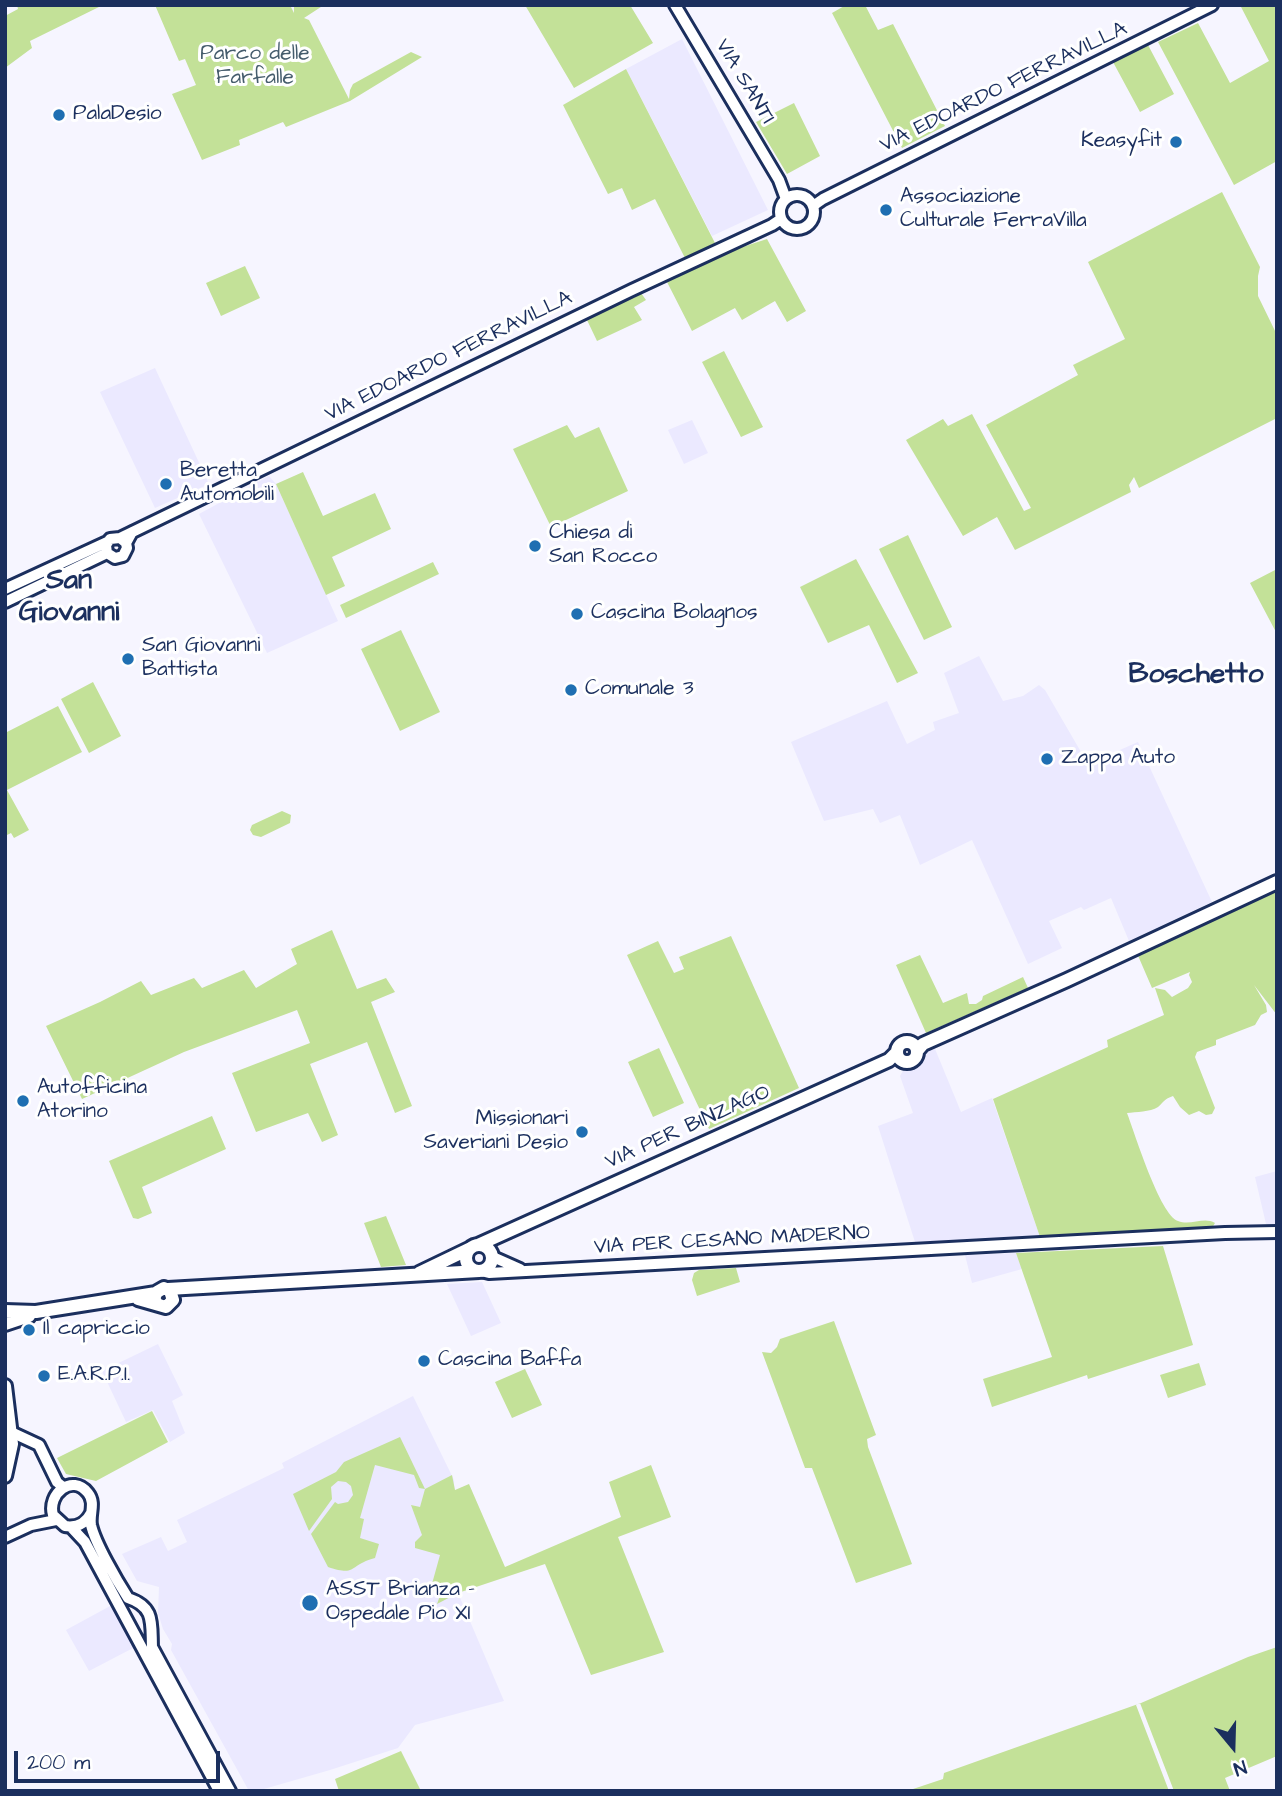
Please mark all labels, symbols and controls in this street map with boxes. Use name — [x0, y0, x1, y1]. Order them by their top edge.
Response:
street label: VIA EDOARDO FERRAVILLA — [876, 17, 1132, 159]
street label: VIA SANTI — [709, 35, 779, 129]
park label: Parco delle Farfalle — [200, 42, 310, 92]
place label: PalaDesio — [73, 102, 162, 128]
marker: PalaDesio — [51, 107, 67, 123]
place label: Keasyfit — [1081, 129, 1162, 155]
marker: Keasyfit — [1168, 134, 1184, 150]
place label: Associazione Culturale FerraVilla — [900, 185, 1087, 235]
marker: Associazione Culturale FerraVilla — [878, 202, 894, 218]
street label: VIA EDOARDO FERRAVILLA — [321, 286, 577, 428]
place label: Beretta Automobili — [180, 459, 274, 509]
marker: Beretta Automobili — [158, 476, 174, 492]
place label: Chiesa di San Rocco — [549, 521, 657, 571]
marker: Chiesa di San Rocco — [527, 538, 543, 554]
district label: San Giovanni — [19, 565, 119, 631]
place label: Cascina Bolagnos — [591, 601, 758, 627]
marker: Cascina Bolagnos — [569, 606, 585, 622]
place label: San Giovanni Battista — [142, 634, 260, 684]
marker: San Giovanni Battista — [120, 651, 136, 667]
district label: Boschetto — [1129, 659, 1263, 693]
place label: Comunale 3 — [585, 677, 694, 703]
marker: Comunale 3 — [563, 682, 579, 698]
place label: Zappa Auto — [1061, 746, 1175, 772]
marker: Zappa Auto — [1039, 751, 1055, 767]
place label: Autofficina Atorino — [37, 1076, 147, 1126]
street label: VIA PER BINZAGO — [602, 1080, 774, 1176]
marker: Autofficina Atorino — [15, 1093, 31, 1109]
place label: Missionari Saveriani Desio — [424, 1107, 568, 1157]
marker: Missionari Saveriani Desio — [574, 1124, 590, 1140]
street label: VIA PER CESANO MADERNO — [593, 1221, 871, 1261]
place label: Il capriccio — [43, 1317, 150, 1343]
marker: Il capriccio — [21, 1322, 37, 1338]
place label: Cascina Baffa — [438, 1348, 581, 1374]
marker: Cascina Baffa — [416, 1353, 432, 1369]
place label: E.A.R.P.I. — [58, 1363, 130, 1389]
marker: E.A.R.P.I. — [36, 1368, 52, 1384]
place label: ASST Brianza - Ospedale Pio XI — [326, 1578, 475, 1628]
marker: ASST Brianza - Ospedale Pio XI — [300, 1593, 320, 1613]
north arrow — [1198, 1712, 1268, 1782]
scale bar — [18, 1736, 224, 1780]
text: 200 m — [27, 1748, 90, 1777]
text: N — [1230, 1753, 1250, 1782]

